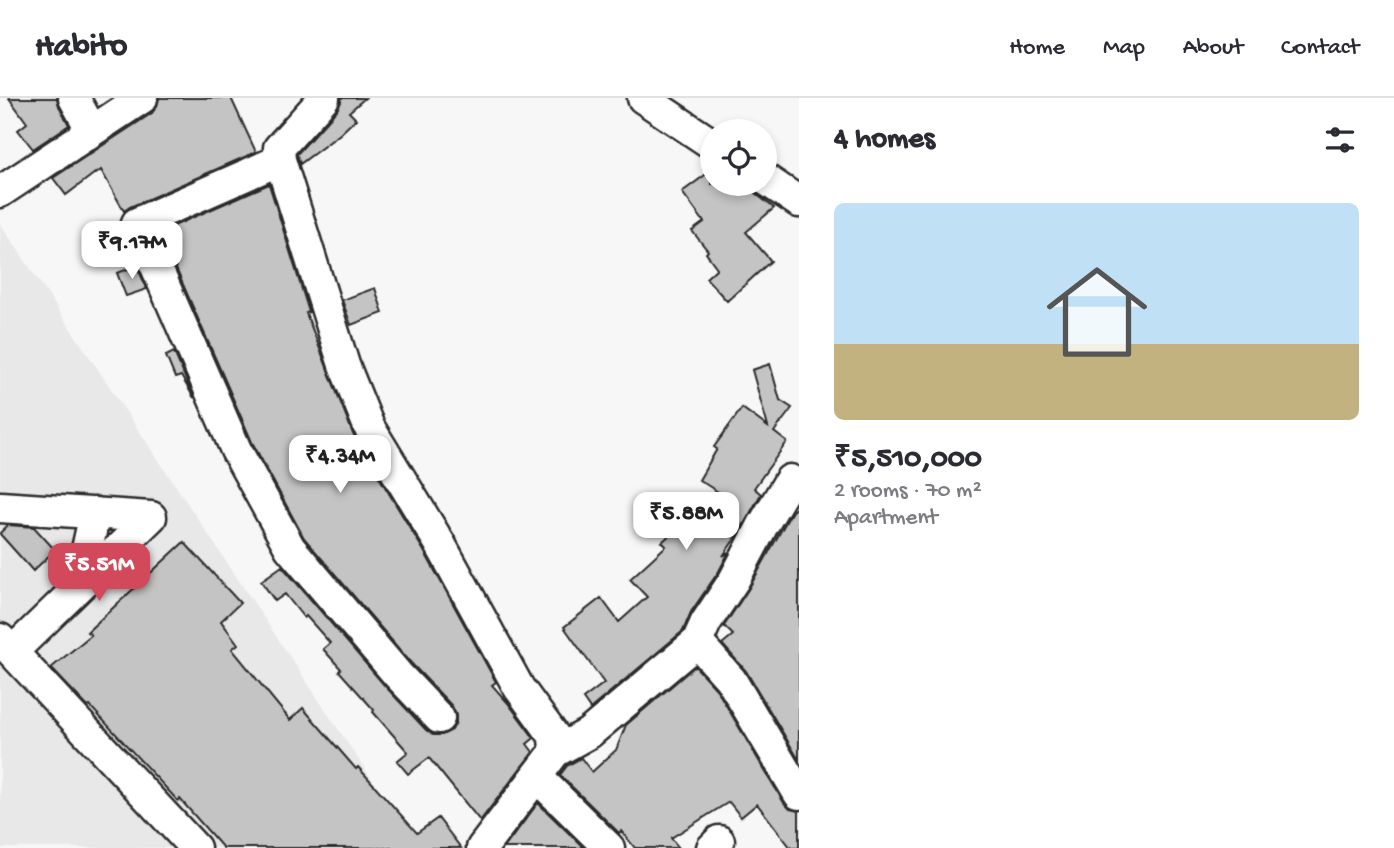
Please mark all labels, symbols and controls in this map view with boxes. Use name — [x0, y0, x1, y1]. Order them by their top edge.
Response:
text: Habito — [35, 29, 127, 67]
text: Home — [1009, 34, 1065, 63]
text: Map — [1103, 34, 1145, 63]
text: About — [1183, 34, 1243, 63]
text: Contact — [1281, 34, 1359, 63]
map controls — [700, 119, 777, 196]
button: locate — [700, 119, 777, 196]
icon: filters — [1321, 121, 1359, 159]
text: 4 homes — [834, 123, 935, 158]
pin: ₹9.17M — [75, 222, 189, 281]
text: ₹9.17M — [97, 230, 167, 257]
icon: home — [1034, 249, 1160, 375]
pin: ₹4.34M — [283, 436, 397, 495]
text: ₹5,510,000 — [834, 443, 982, 478]
text: ₹4.34M — [305, 444, 375, 471]
text: 2 rooms · 70 m² — [834, 478, 982, 505]
pin: ₹5.88M — [629, 492, 743, 552]
text: ₹5.88M — [649, 501, 723, 528]
text: Apartment — [834, 505, 938, 532]
pin: ₹5.51M — [42, 544, 156, 603]
text: ₹5.51M — [64, 552, 134, 579]

